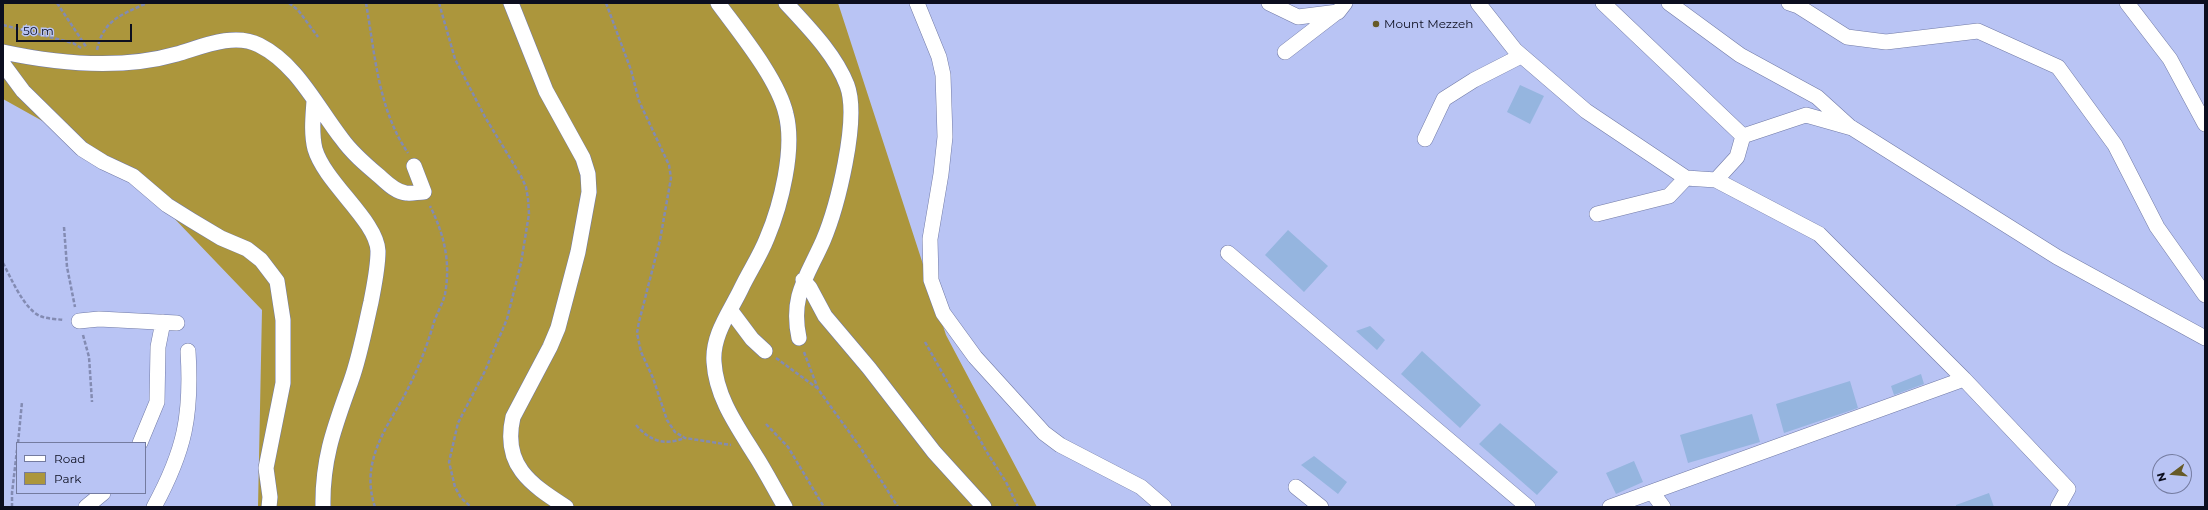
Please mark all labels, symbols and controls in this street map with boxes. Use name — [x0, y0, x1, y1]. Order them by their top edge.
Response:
scale bar — [18, 16, 134, 42]
place label: Mount Mezzeh — [1384, 17, 1473, 31]
marker: Mount Mezzeh — [1371, 19, 1381, 29]
text: 50 m — [23, 23, 54, 38]
legend — [16, 442, 146, 494]
text: Road — [54, 451, 85, 466]
north arrow — [2152, 454, 2192, 494]
text: Park — [54, 471, 81, 486]
text: N — [2153, 471, 2169, 483]

